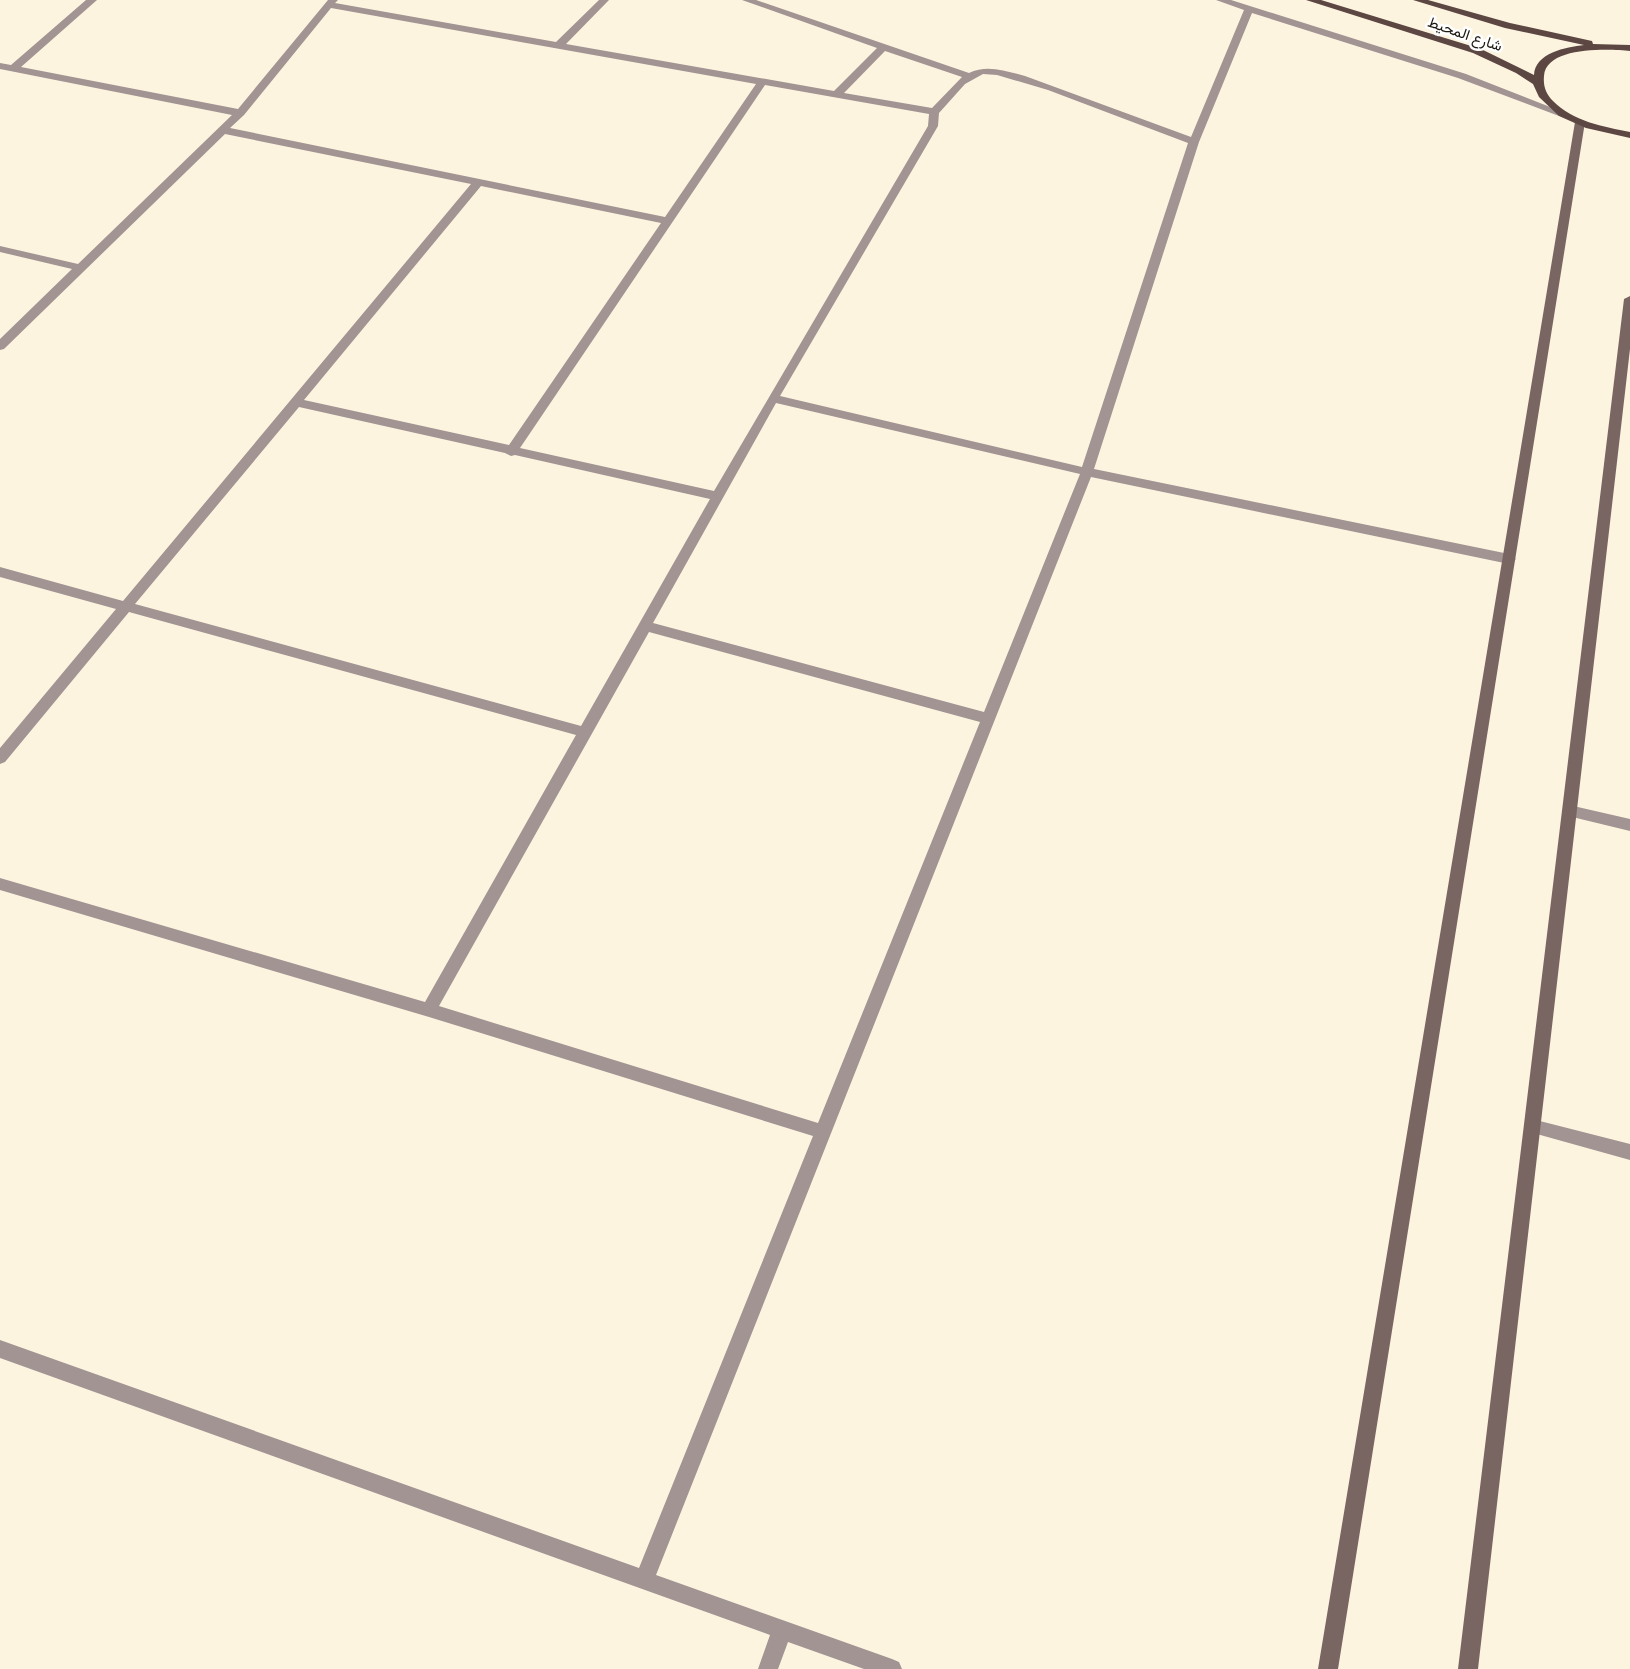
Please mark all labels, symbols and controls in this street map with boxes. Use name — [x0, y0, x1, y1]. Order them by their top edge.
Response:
street label: شارع المحيط — [1425, 12, 1505, 57]

